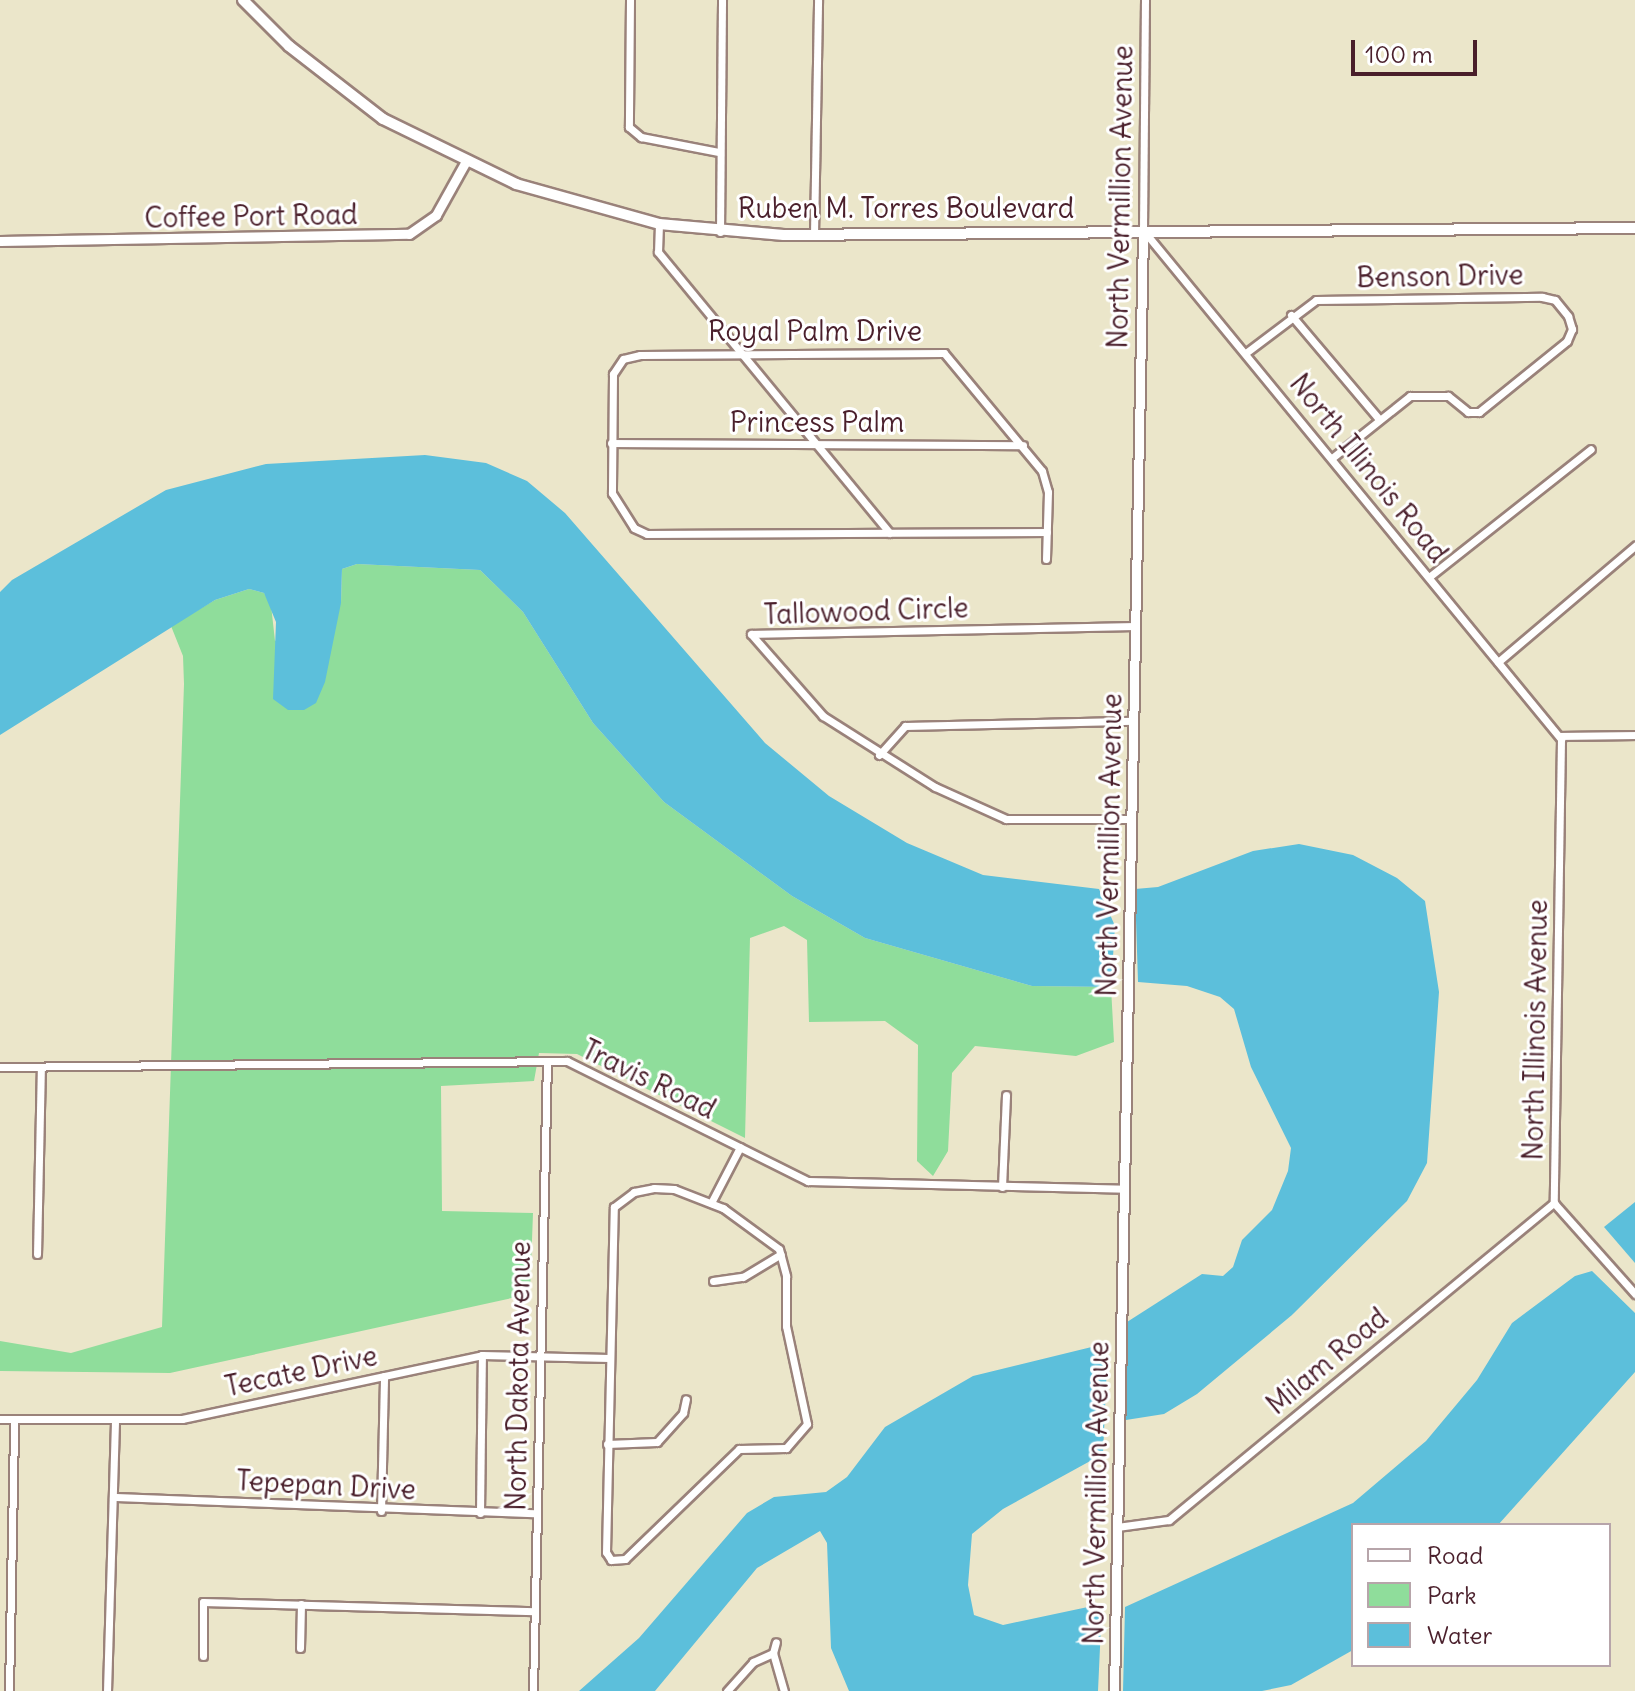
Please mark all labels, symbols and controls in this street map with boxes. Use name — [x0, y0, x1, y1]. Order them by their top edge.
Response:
scale bar — [1355, 24, 1481, 74]
text: 100 m — [1365, 39, 1433, 69]
street label: North Vermillion Avenue — [1101, 45, 1139, 349]
street label: Ruben M. Torres Boulevard — [738, 191, 1074, 225]
street label: Coffee Port Road — [144, 197, 358, 235]
street label: Benson Drive — [1356, 258, 1524, 294]
street label: Royal Palm Drive — [708, 314, 922, 348]
street label: North Illinois Road — [1283, 367, 1455, 569]
street label: Princess Palm — [730, 405, 904, 439]
street label: Tallowood Circle — [763, 591, 969, 631]
street label: North Vermillion Avenue — [1090, 693, 1128, 997]
street label: North Illinois Avenue — [1516, 899, 1554, 1161]
street label: Travis Road — [577, 1032, 721, 1126]
street label: North Dakota Avenue — [499, 1241, 537, 1511]
street label: Milam Road — [1260, 1301, 1394, 1421]
street label: Tecate Drive — [222, 1338, 380, 1404]
street label: North Vermillion Avenue — [1077, 1341, 1115, 1645]
street label: Tepepan Drive — [235, 1464, 417, 1506]
legend — [1351, 1523, 1611, 1667]
text: Road — [1427, 1540, 1483, 1570]
text: Park — [1427, 1580, 1477, 1610]
text: Water — [1427, 1620, 1492, 1650]

